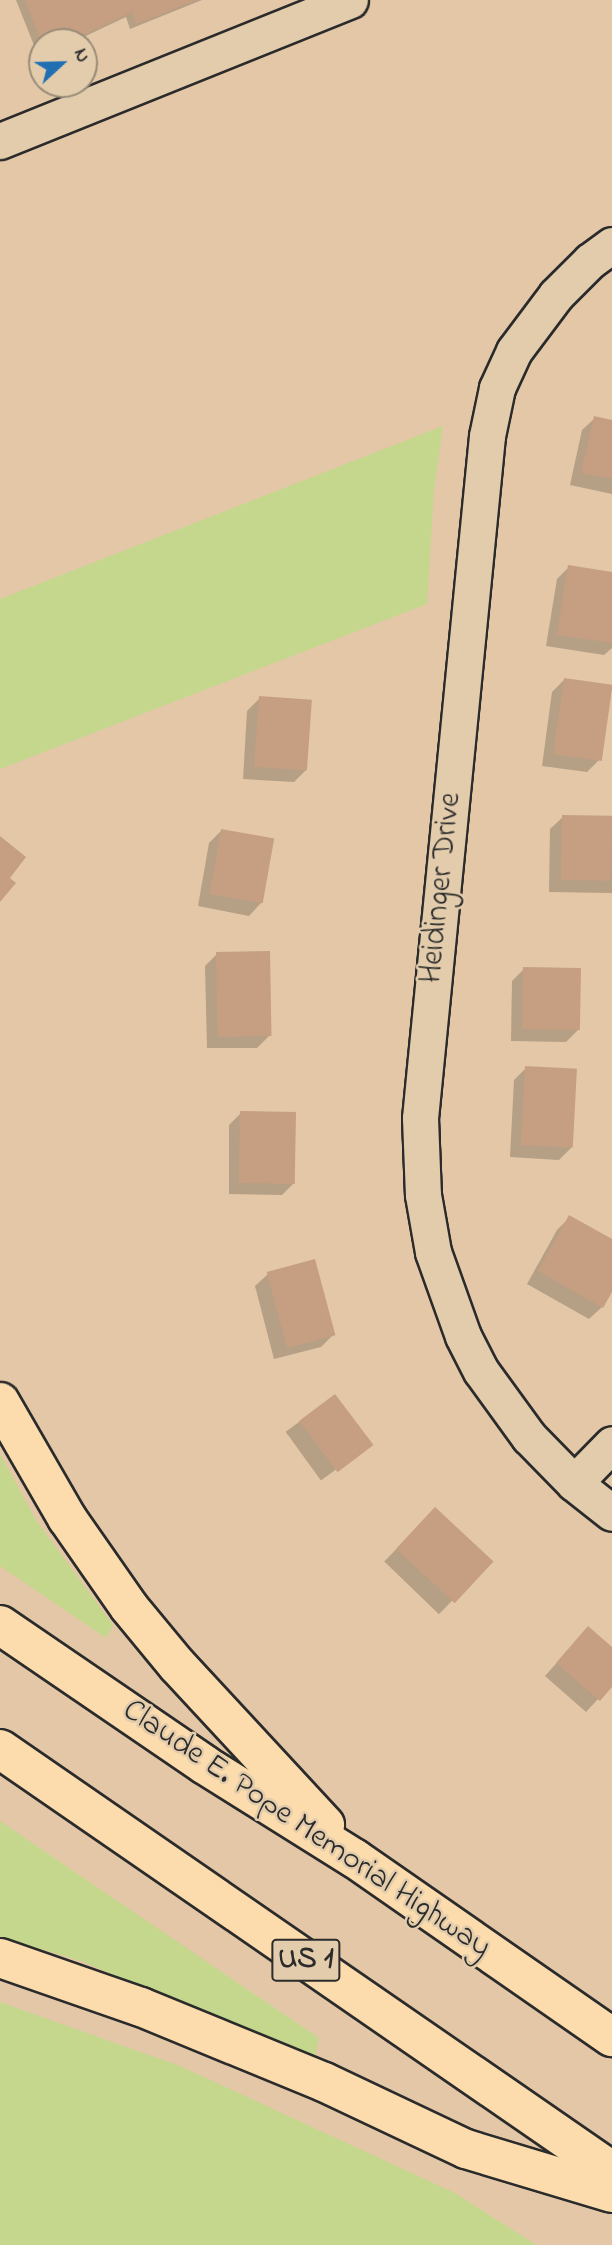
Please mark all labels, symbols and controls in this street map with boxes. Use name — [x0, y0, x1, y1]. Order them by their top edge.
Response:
north arrow — [28, 28, 98, 98]
text: N — [66, 45, 96, 67]
street label: Heidinger Drive — [413, 791, 471, 985]
street label: Claude E. Pope Memorial Highway — [115, 1692, 497, 1968]
road number: US 1 — [271, 1934, 341, 1986]

